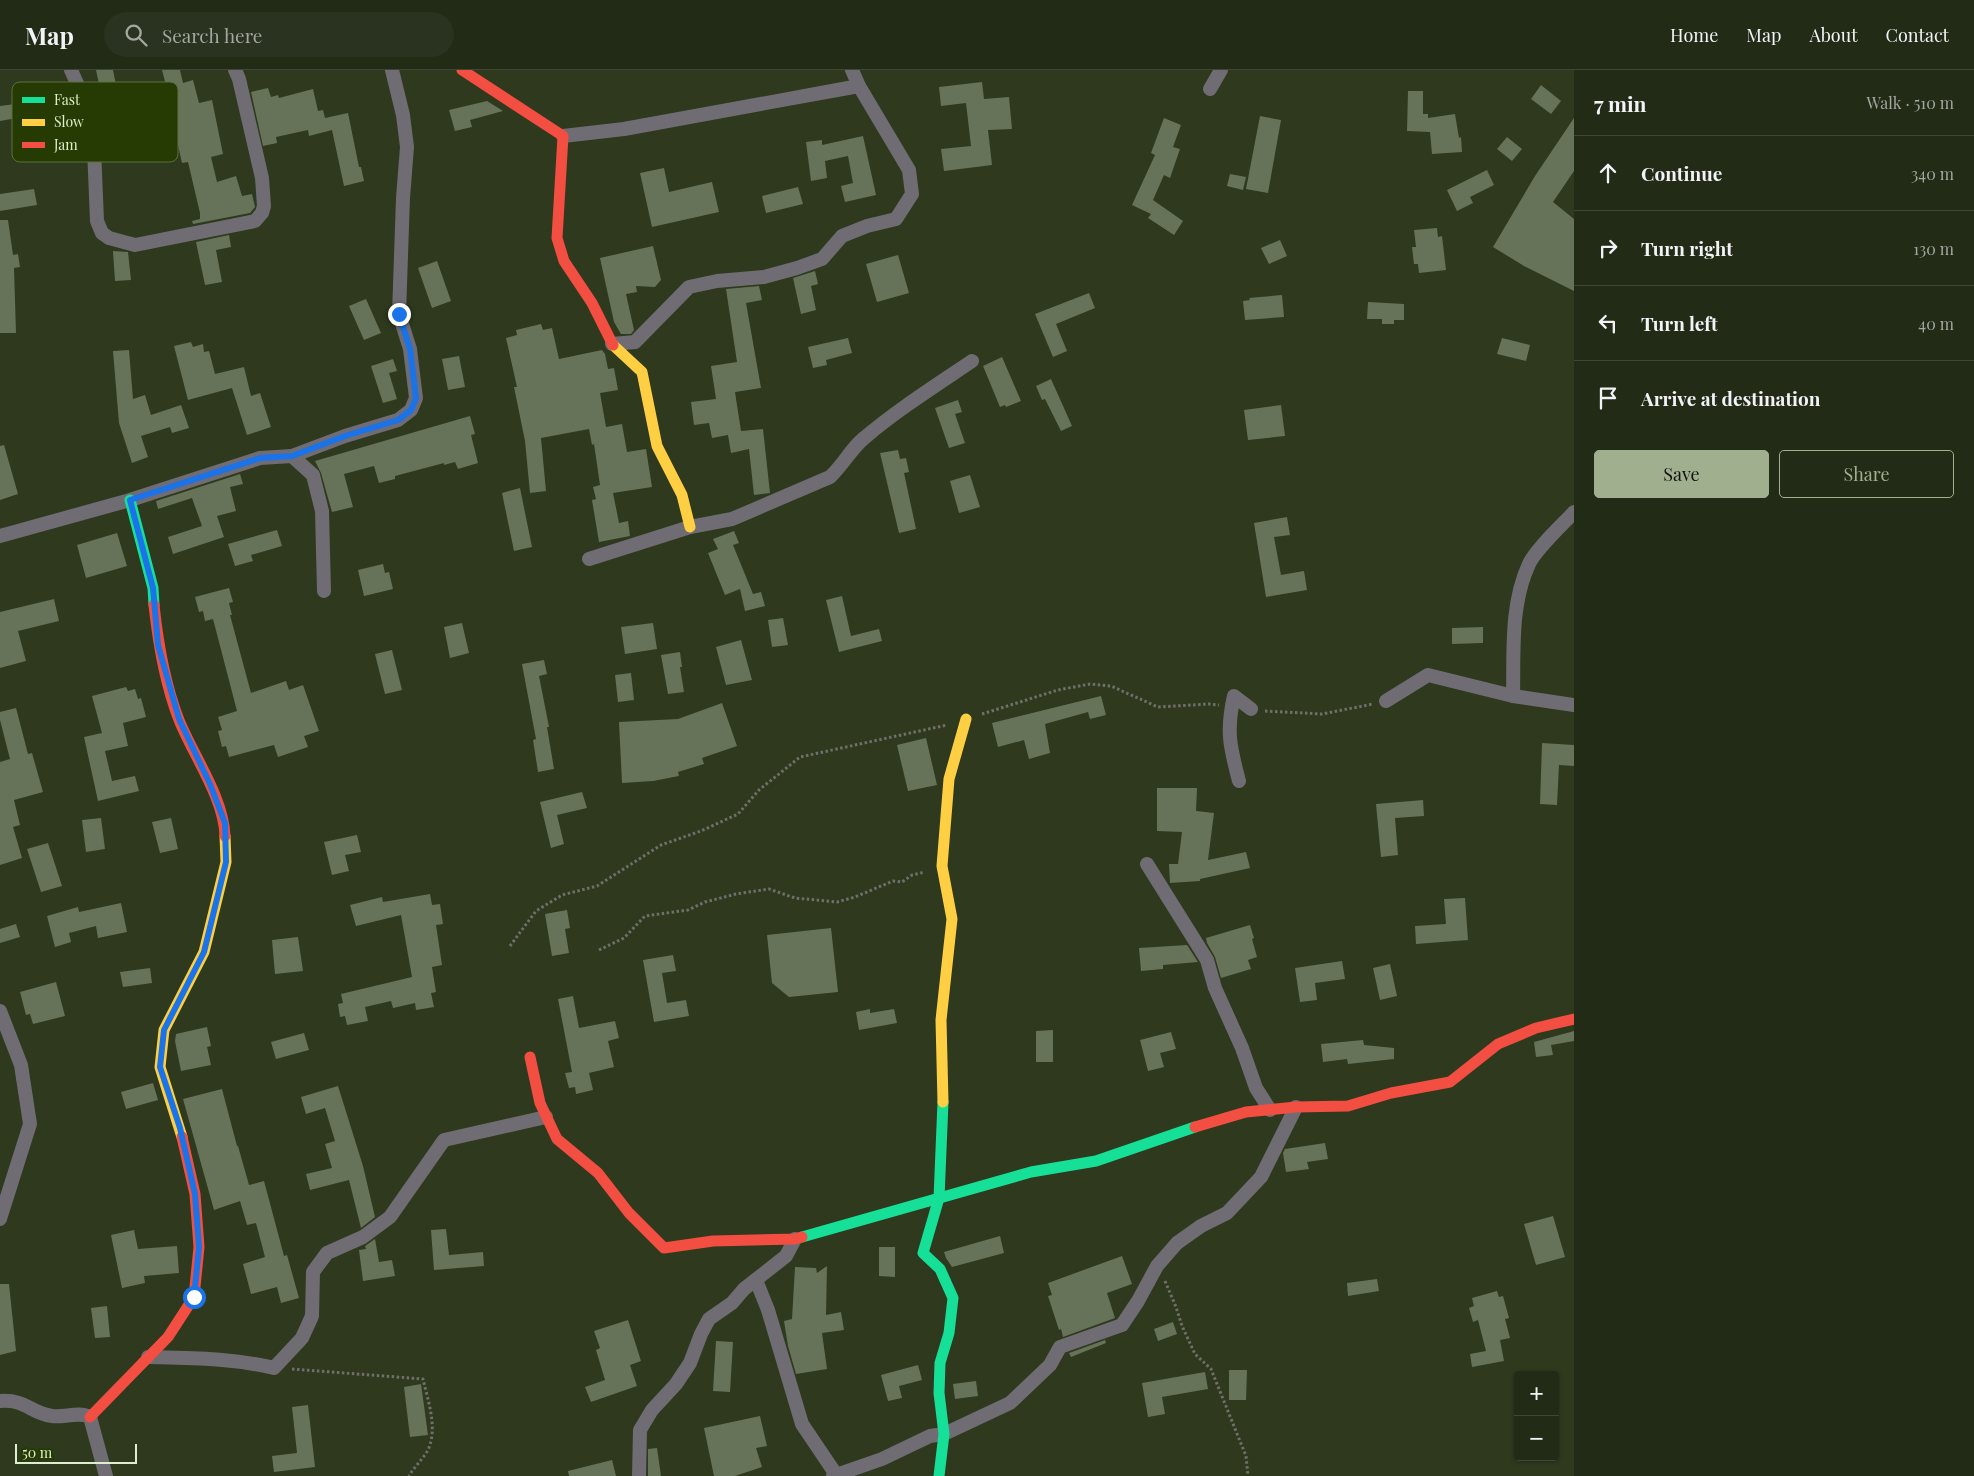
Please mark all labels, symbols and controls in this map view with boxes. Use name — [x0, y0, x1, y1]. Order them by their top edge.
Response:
search box — [104, 12, 454, 57]
text: Map — [25, 19, 74, 51]
icon: search — [122, 21, 150, 49]
text: Search here — [162, 22, 262, 48]
text: Home — [1670, 23, 1718, 47]
text: Map — [1746, 23, 1781, 47]
text: About — [1809, 23, 1858, 47]
text: Contact — [1886, 23, 1949, 47]
legend — [12, 82, 178, 162]
text: 7 min — [1594, 89, 1647, 117]
text: Fast — [54, 90, 81, 109]
text: Walk · 510 m — [1867, 92, 1954, 113]
text: Slow — [54, 112, 84, 131]
text: Jam — [53, 135, 78, 154]
icon: ahead — [1594, 159, 1622, 187]
text: Continue — [1641, 160, 1722, 186]
text: 340 m — [1911, 163, 1954, 184]
icon: right — [1594, 234, 1622, 262]
text: Turn right — [1641, 235, 1733, 261]
text: 130 m — [1913, 238, 1954, 259]
route end — [388, 303, 411, 326]
icon: left — [1594, 309, 1622, 337]
text: Turn left — [1641, 310, 1718, 336]
text: 40 m — [1918, 313, 1954, 334]
icon: arrive — [1594, 384, 1622, 412]
text: Arrive at destination — [1641, 385, 1821, 411]
button: Save — [1594, 450, 1769, 498]
button: Share — [1779, 450, 1954, 498]
route start — [183, 1286, 206, 1309]
map controls — [1514, 1371, 1559, 1461]
button: + — [1514, 1371, 1559, 1416]
button: − — [1514, 1416, 1559, 1461]
scale bar — [15, 1441, 138, 1464]
text: 50 m — [22, 1443, 52, 1462]

